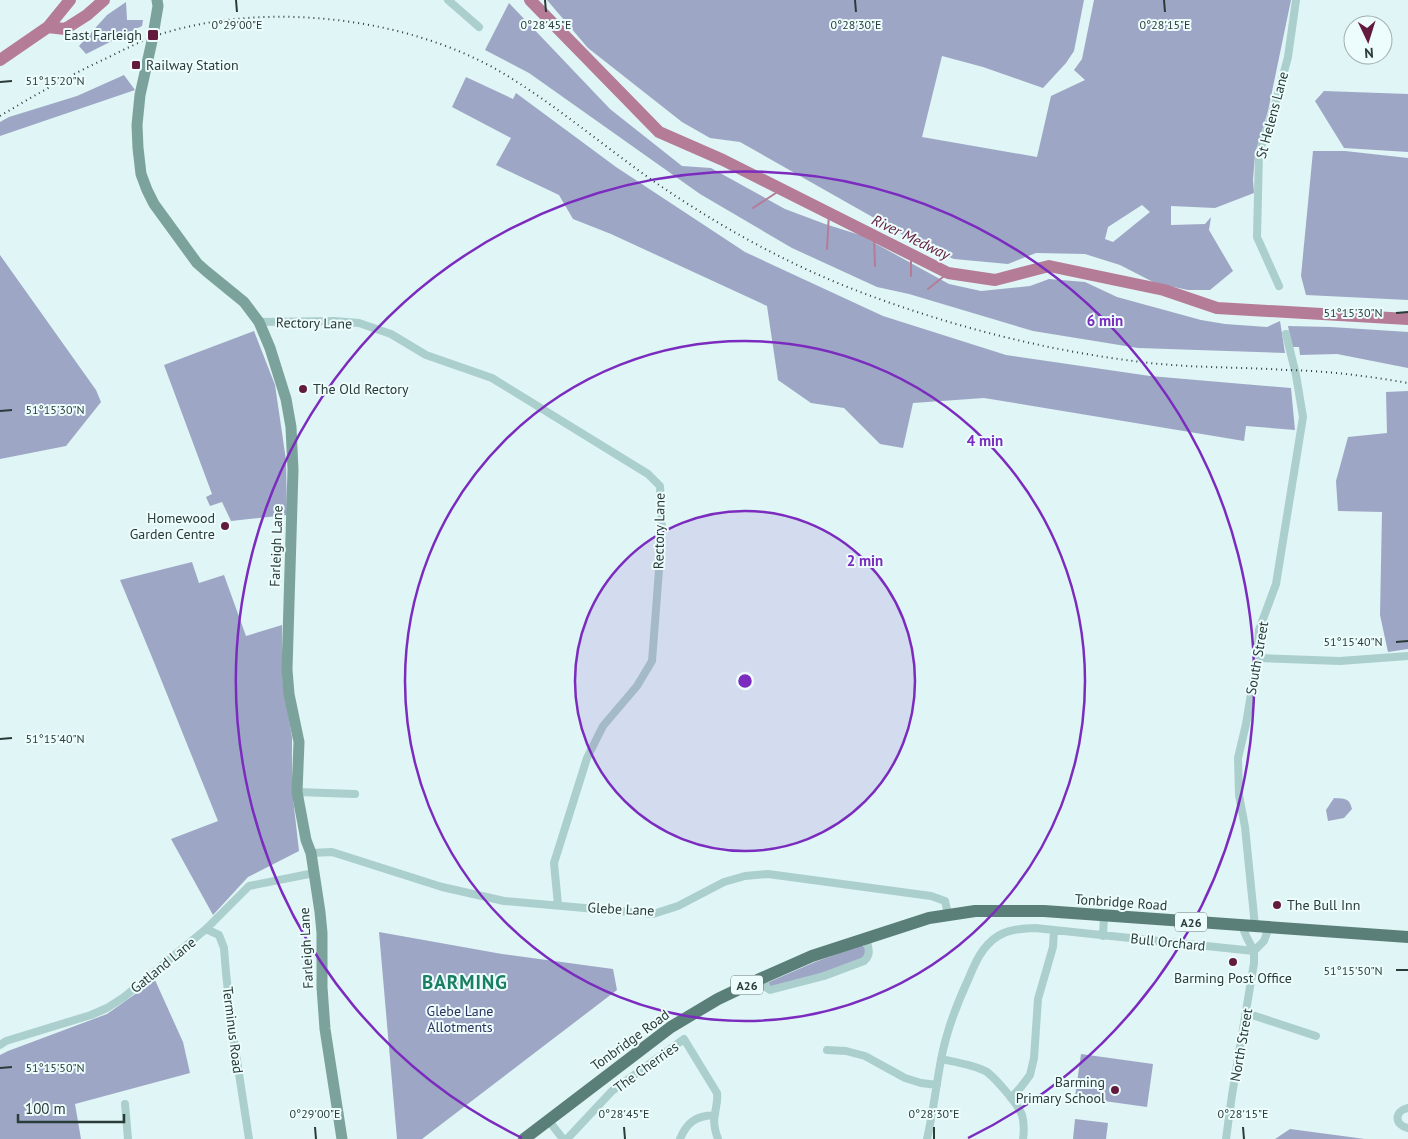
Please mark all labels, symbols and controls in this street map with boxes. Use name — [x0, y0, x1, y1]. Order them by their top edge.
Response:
north arrow — [1343, 15, 1393, 65]
text: 0°29'00"E — [212, 17, 262, 32]
text: 0°28'45"E — [521, 17, 571, 32]
text: 0°28'30"E — [831, 17, 881, 32]
text: 0°28'15"E — [1140, 17, 1190, 32]
place label: East Farleigh — [64, 26, 142, 44]
marker: East Farleigh — [146, 28, 160, 42]
text: N — [1364, 44, 1374, 62]
place label: Railway Station — [146, 56, 239, 74]
marker: Railway Station — [130, 59, 142, 71]
street label: St Helens Lane — [1252, 69, 1292, 161]
text: 51°15'20"N — [25, 73, 85, 88]
water label: River Medway — [869, 210, 954, 265]
text: 51°15'30"N — [1323, 305, 1383, 320]
text: 6 min — [1087, 311, 1123, 330]
street label: Rectory Lane — [276, 313, 352, 333]
place label: The Old Rectory — [313, 380, 409, 398]
marker: The Old Rectory — [297, 383, 309, 395]
text: 51°15'30"N — [25, 402, 85, 417]
text: 4 min — [967, 431, 1003, 450]
street label: Rectory Lane — [649, 493, 669, 569]
street label: Farleigh Lane — [266, 505, 286, 587]
place label: Homewood Garden Centre — [130, 509, 215, 543]
marker: Homewood Garden Centre — [219, 520, 231, 532]
text: 2 min — [847, 551, 883, 570]
street label: South Street — [1242, 620, 1272, 696]
text: 51°15'40"N — [1323, 634, 1383, 649]
centre of rings — [736, 672, 754, 690]
text: 51°15'40"N — [25, 731, 85, 746]
street label: Tonbridge Road — [1074, 890, 1168, 914]
place label: The Bull Inn — [1287, 896, 1360, 914]
street label: Glebe Lane — [587, 898, 655, 920]
marker: The Bull Inn — [1271, 899, 1283, 911]
street label: Farleigh Lane — [295, 907, 317, 989]
road number: A26 — [1175, 912, 1207, 932]
street label: Bull Orchard — [1130, 929, 1206, 955]
street label: Gatland Lane — [127, 933, 199, 997]
marker: Barming Post Office — [1227, 956, 1239, 968]
text: 51°15'50"N — [1323, 963, 1383, 978]
place label: Barming Post Office — [1174, 969, 1292, 987]
district label: BARMING — [422, 970, 508, 994]
road number: A26 — [731, 976, 763, 994]
street label: Terminus Road — [219, 986, 247, 1074]
park label: Glebe Lane Allotments — [427, 1002, 493, 1036]
street label: Tonbridge Road — [587, 1005, 673, 1075]
street label: North Street — [1226, 1007, 1256, 1083]
street label: The Cherries — [610, 1038, 682, 1096]
text: 51°15'50"N — [25, 1060, 85, 1075]
place label: Barming Primary School — [1016, 1073, 1105, 1107]
marker: Barming Primary School — [1109, 1084, 1121, 1096]
scale bar — [18, 1092, 124, 1124]
text: 100 m — [25, 1099, 66, 1118]
text: 0°29'00"E — [290, 1106, 340, 1121]
text: 0°28'45"E — [599, 1106, 649, 1121]
text: 0°28'30"E — [909, 1106, 959, 1121]
text: 0°28'15"E — [1218, 1106, 1268, 1121]

